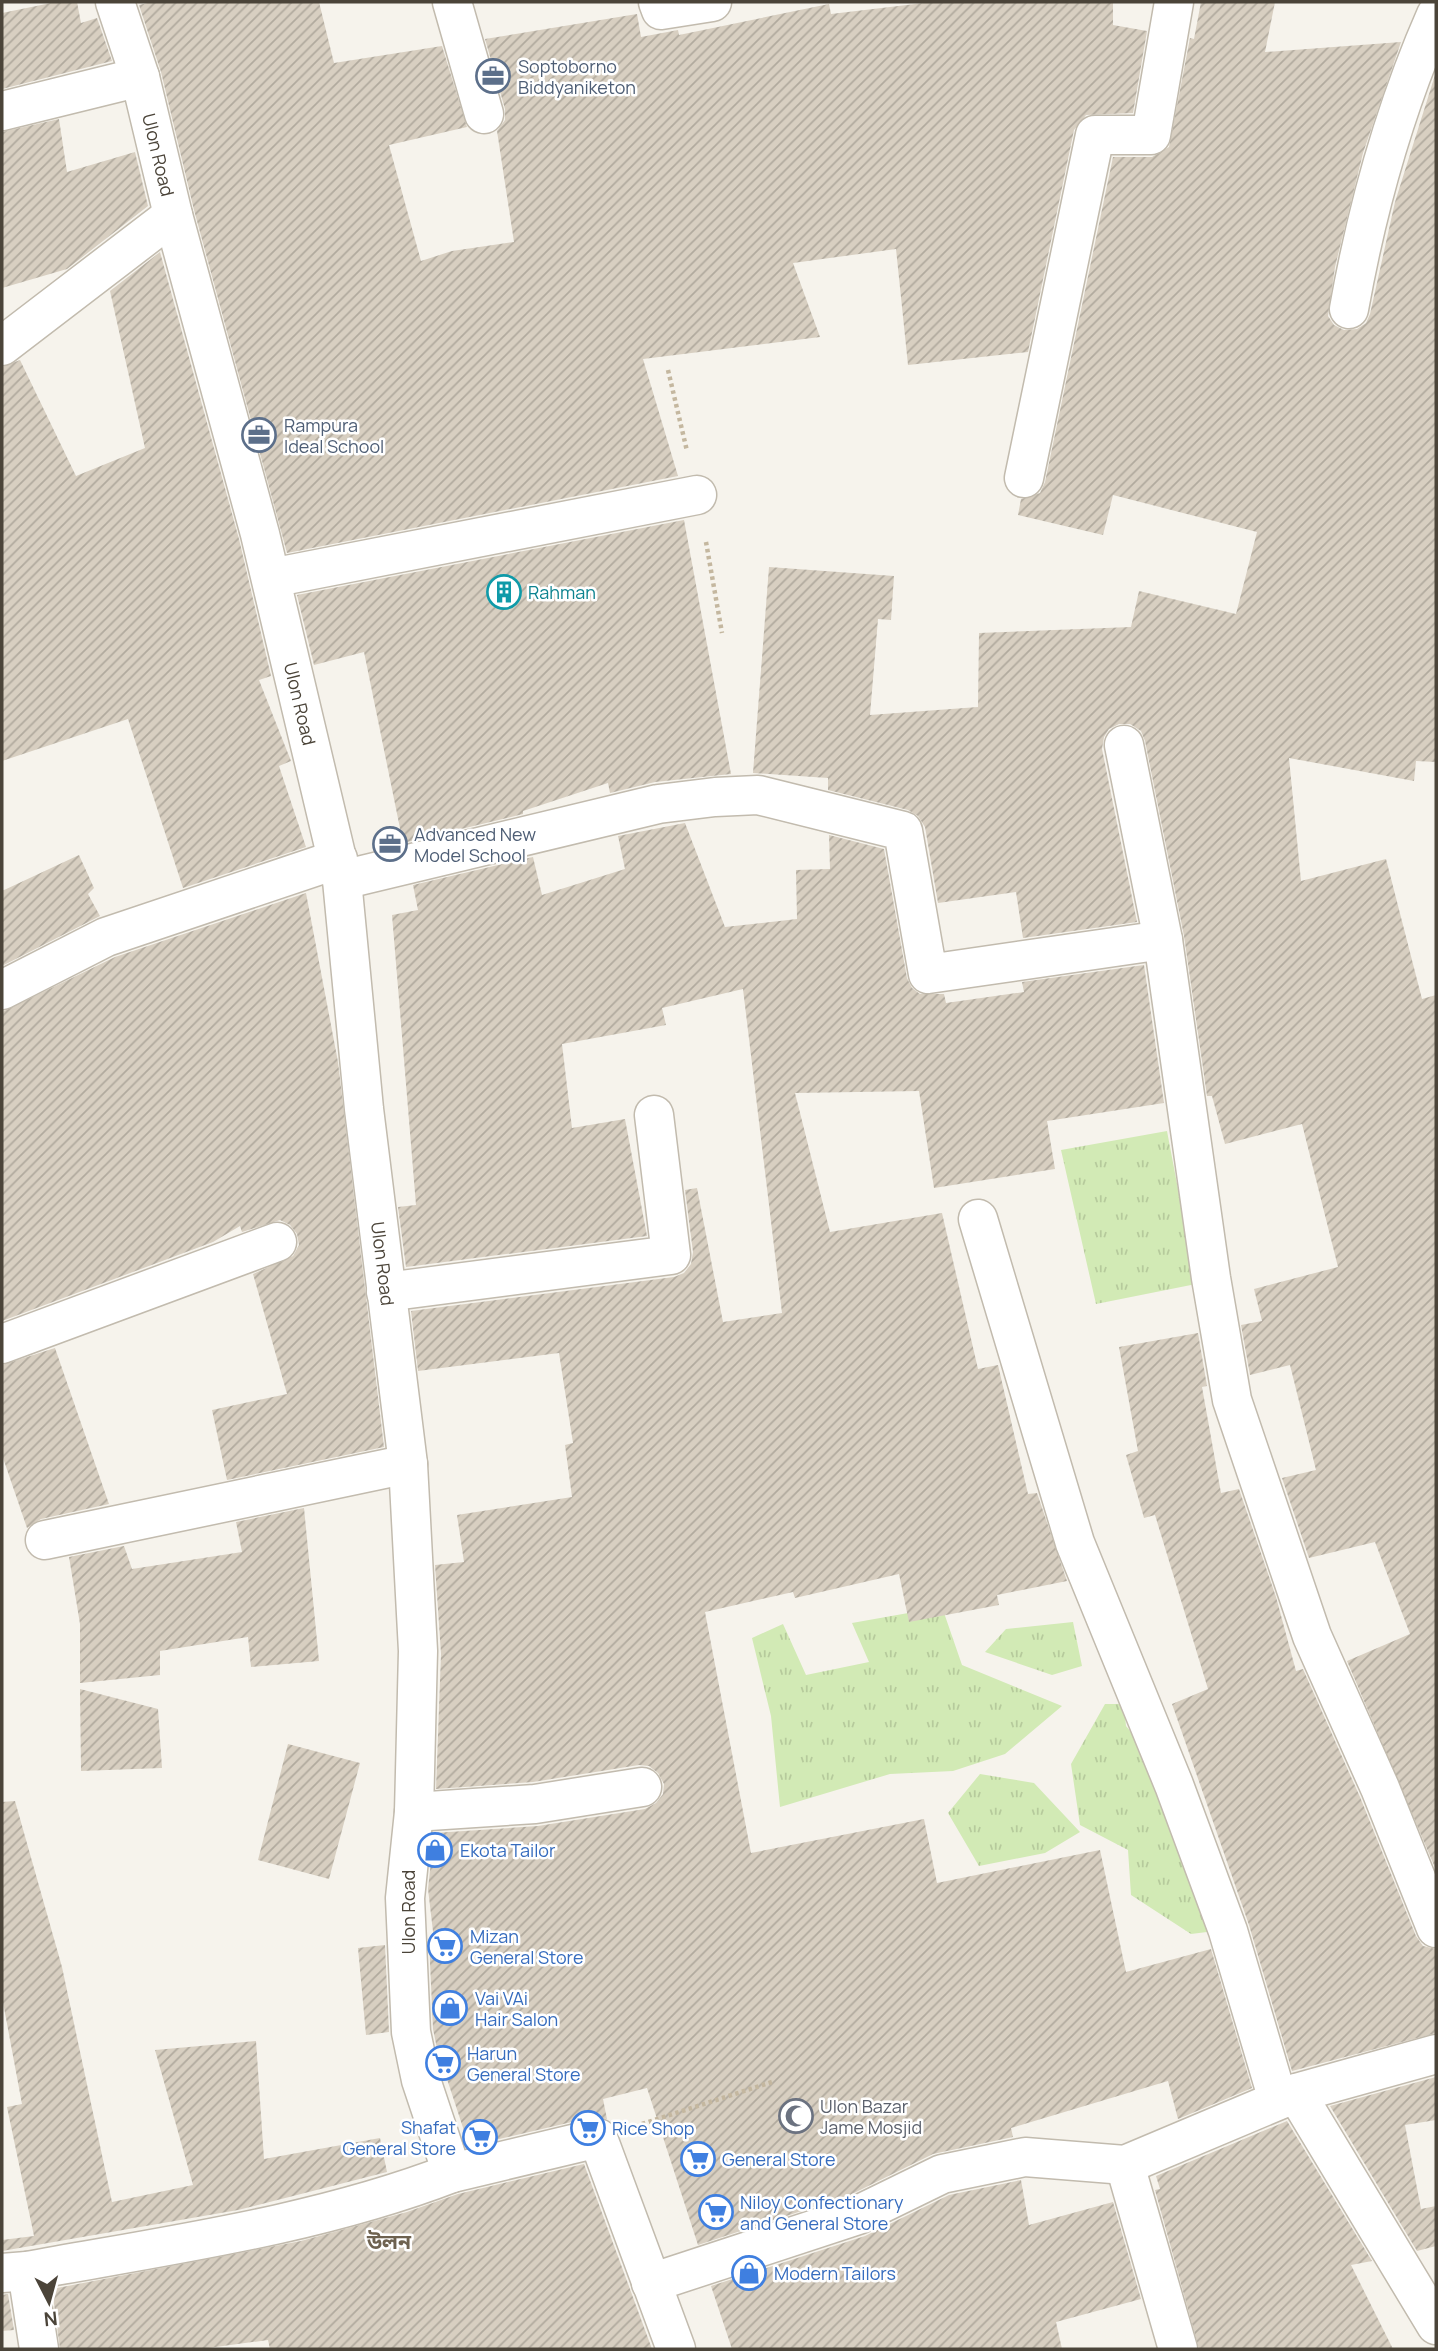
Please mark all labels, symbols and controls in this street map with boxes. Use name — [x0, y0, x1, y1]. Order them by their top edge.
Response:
place label: Soptoborno Biddyaniketon — [518, 54, 636, 99]
office icon: Soptoborno Biddyaniketon — [474, 57, 512, 95]
street label: Ulon Road — [137, 111, 180, 199]
place label: Rampura Ideal School — [284, 413, 384, 458]
office icon: Rampura Ideal School — [240, 416, 278, 454]
building icon: Rahman — [485, 573, 523, 611]
place label: Rahman — [528, 580, 596, 604]
street label: Ulon Road — [279, 660, 322, 748]
place label: Advanced New Model School — [414, 822, 536, 867]
office icon: Advanced New Model School — [371, 825, 409, 863]
street label: Ulon Road — [366, 1220, 400, 1307]
shop icon: Ekota Tailor — [416, 1831, 454, 1869]
place label: Ekota Tailor — [460, 1838, 556, 1862]
street label: Ulon Road — [396, 1870, 420, 1954]
place label: Mizan General Store — [470, 1924, 583, 1969]
supermarket icon: Mizan General Store — [426, 1927, 464, 1965]
place label: Vai VAi Hair Salon — [475, 1986, 558, 2031]
shop icon: Vai VAi Hair Salon — [431, 1989, 469, 2027]
place label: Harun General Store — [467, 2041, 580, 2086]
supermarket icon: Harun General Store — [424, 2044, 462, 2082]
place label: Ulon Bazar Jame Mosjid — [820, 2094, 922, 2139]
mosque icon: Ulon Bazar Jame Mosjid — [777, 2097, 815, 2135]
supermarket icon: Rice Shop — [569, 2109, 607, 2147]
place label: Shafat General Store — [343, 2115, 456, 2160]
place label: Rice Shop — [612, 2116, 694, 2140]
supermarket icon: Shafat General Store — [461, 2118, 499, 2156]
supermarket icon: General Store — [679, 2140, 717, 2178]
place label: General Store — [722, 2147, 835, 2171]
place label: Niloy Confectionary and General Store — [740, 2190, 904, 2235]
supermarket icon: Niloy Confectionary and General Store — [697, 2193, 735, 2231]
district label: উলন — [366, 2227, 412, 2255]
shop icon: Modern Tailors — [730, 2254, 768, 2292]
place label: Modern Tailors — [774, 2261, 896, 2285]
north arrow — [14, 2267, 84, 2337]
text: N — [43, 2305, 59, 2333]

